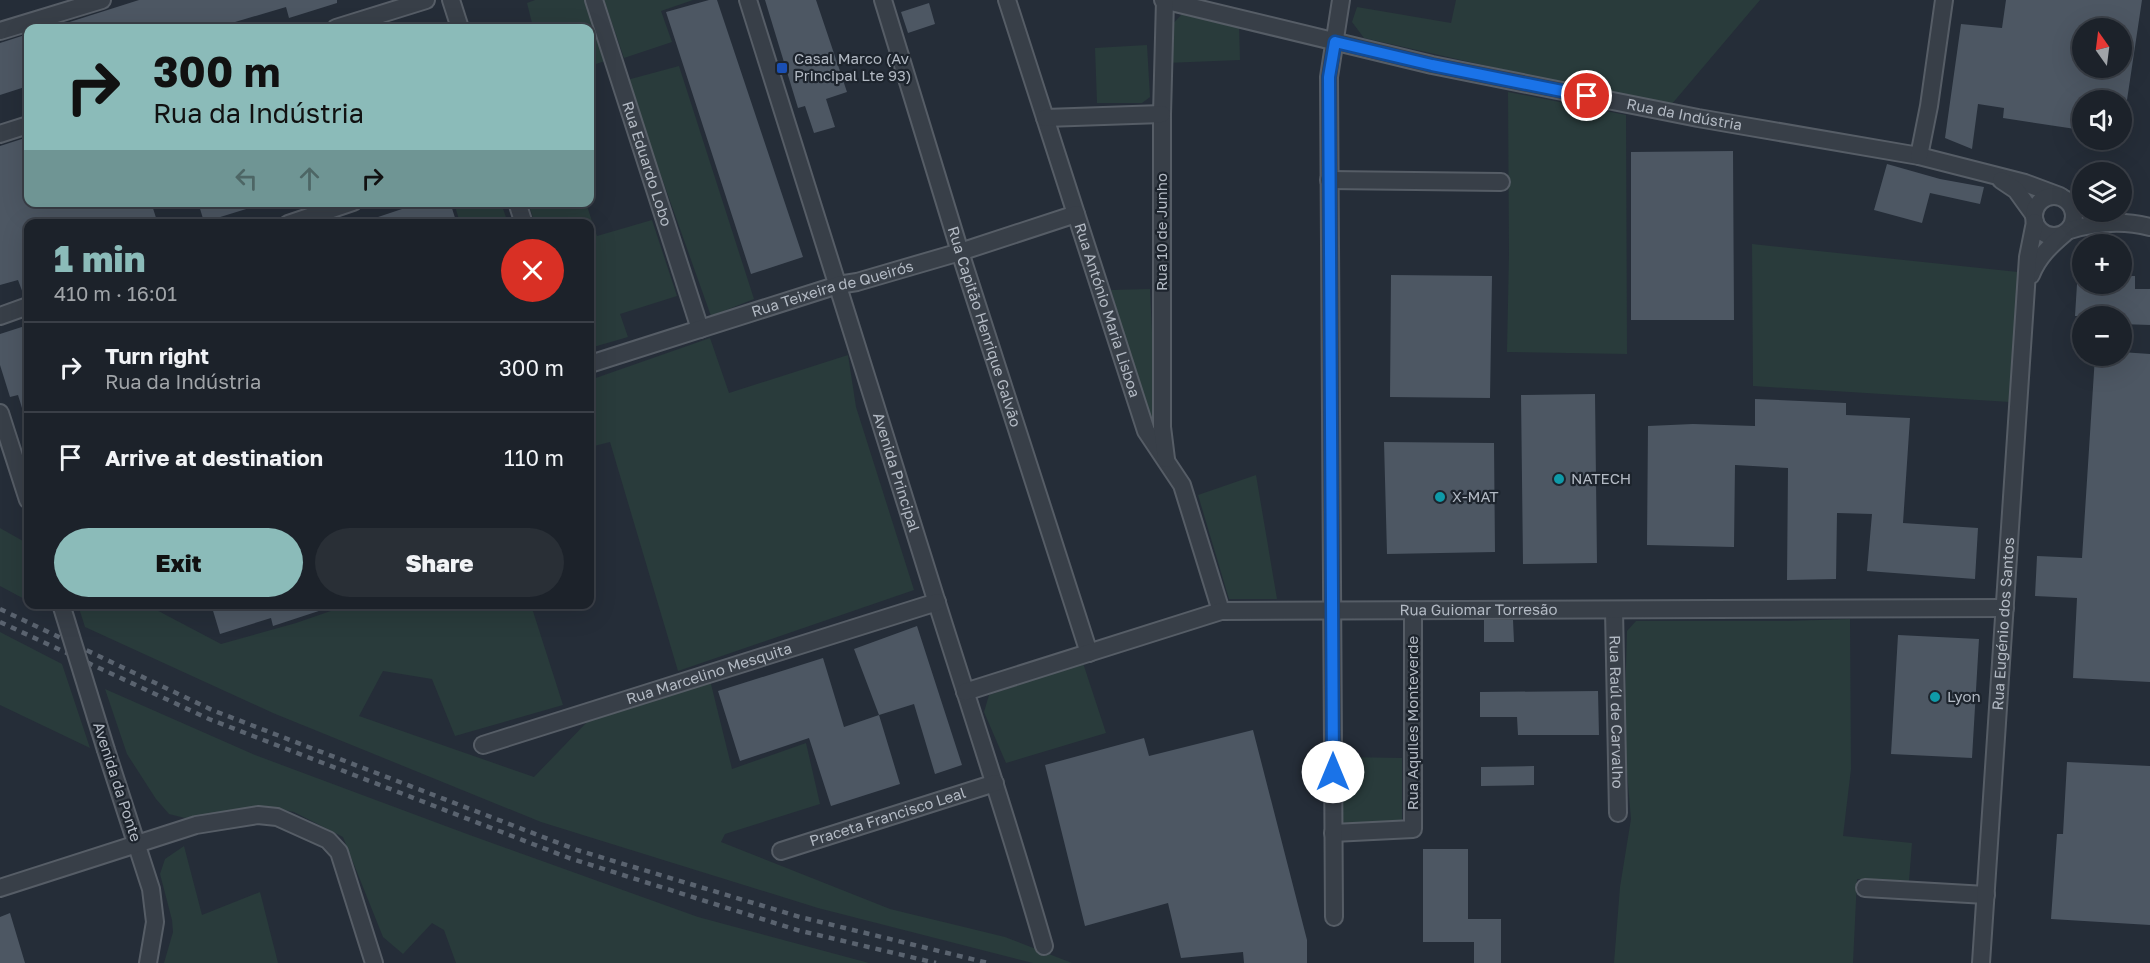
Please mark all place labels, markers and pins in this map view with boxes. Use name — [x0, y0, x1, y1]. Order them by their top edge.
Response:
place label: Casal Marco (Av Principal Lte 93) — [794, 49, 911, 84]
marker: Casal Marco (Av Principal Lte 93) — [775, 61, 789, 75]
pin — [1561, 70, 1612, 121]
place label: NATECH — [1571, 469, 1631, 487]
marker: NATECH — [1552, 472, 1566, 486]
place label: X-MAT — [1452, 487, 1499, 505]
marker: X-MAT — [1433, 490, 1447, 504]
place label: Lyon — [1947, 687, 1981, 705]
marker: Lyon — [1928, 690, 1942, 704]

